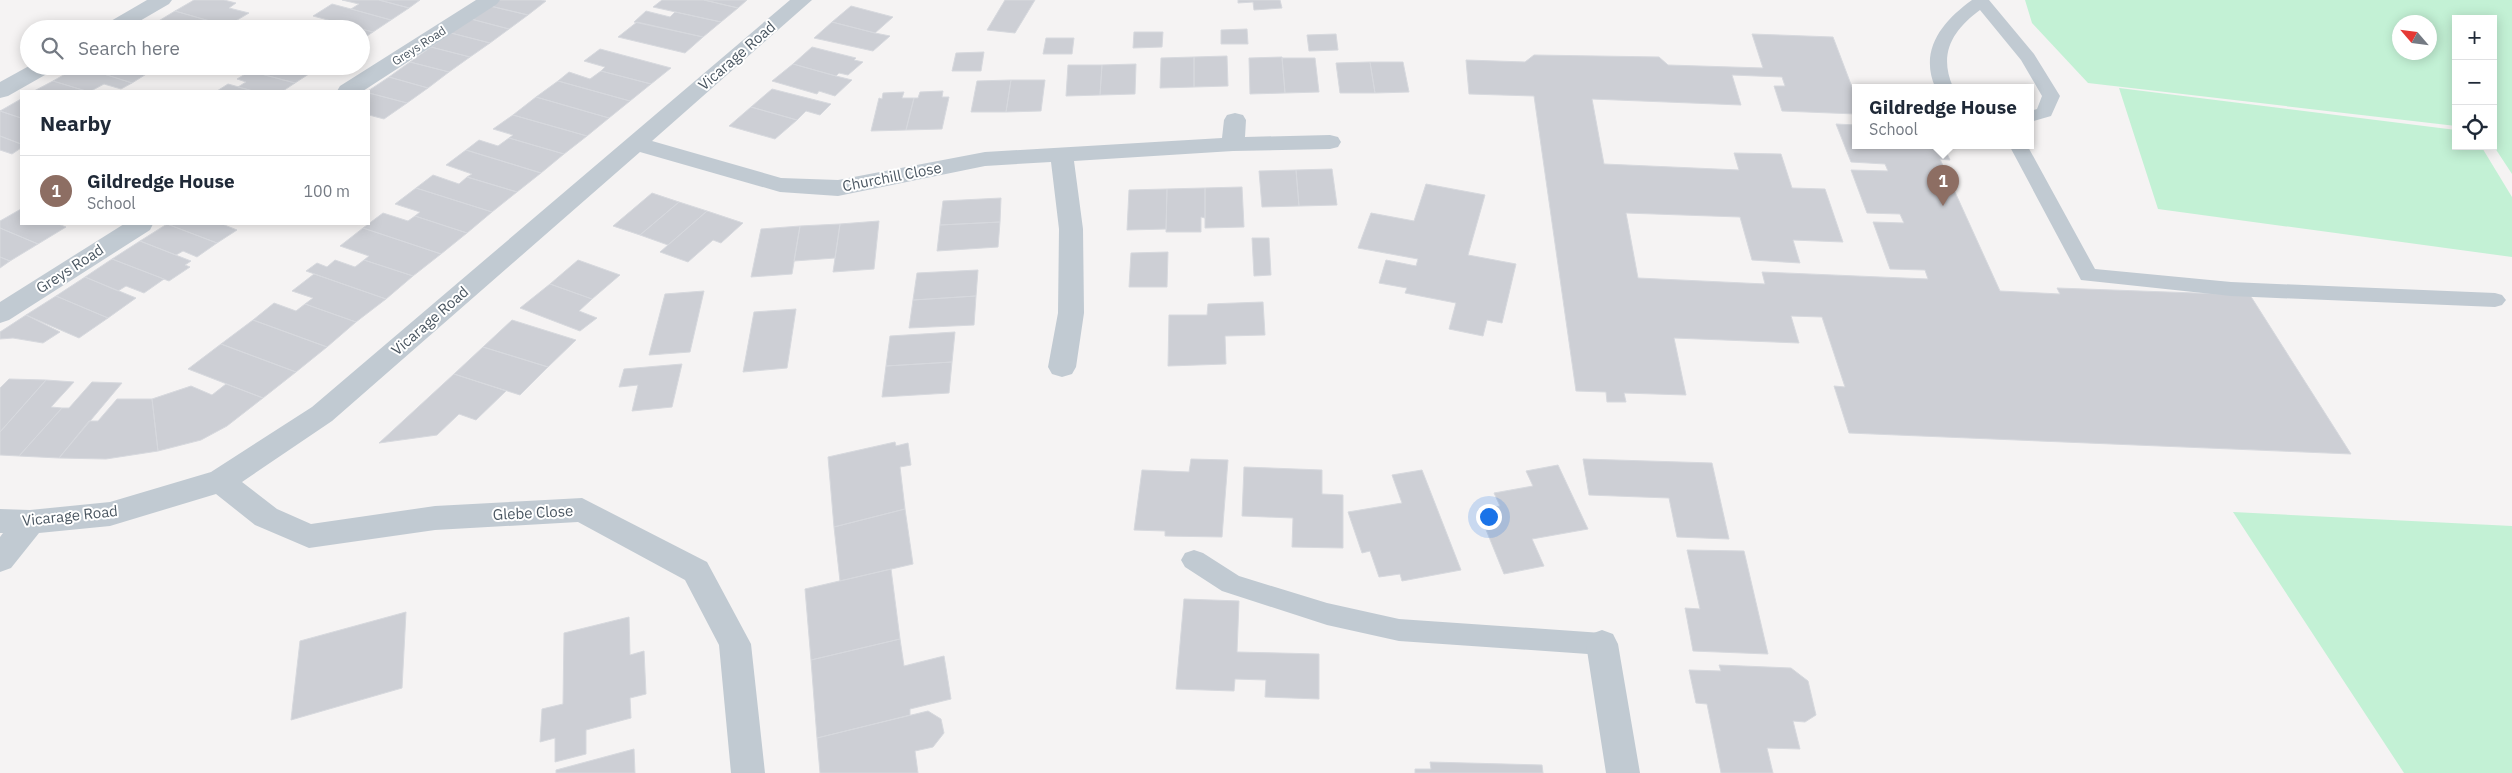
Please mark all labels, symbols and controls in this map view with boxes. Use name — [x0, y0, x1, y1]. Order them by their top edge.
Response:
north arrow — [2392, 15, 2437, 60]
map controls — [2452, 15, 2497, 150]
button: + — [2452, 15, 2497, 60]
street label: Vicarage Road — [694, 17, 779, 94]
search box — [20, 20, 370, 75]
street label: Greys Road — [389, 23, 449, 69]
icon: search — [38, 34, 66, 62]
text: Search here — [78, 36, 180, 60]
button: − — [2452, 60, 2497, 105]
popup — [1852, 84, 2034, 149]
text: Gildredge House — [1869, 95, 2017, 119]
button: locate — [2452, 105, 2497, 150]
text: Nearby — [40, 109, 111, 137]
text: School — [1869, 119, 1918, 139]
street label: Churchill Close — [841, 158, 943, 195]
pin: 1 — [1927, 165, 1959, 206]
text: Gildredge House — [87, 169, 235, 193]
text: 1 — [51, 181, 61, 201]
text: 100 m — [303, 181, 350, 201]
text: School — [87, 193, 136, 213]
street label: Greys Road — [32, 240, 107, 297]
street label: Vicarage Road — [387, 282, 472, 359]
street label: Vicarage Road — [21, 501, 119, 530]
street label: Glebe Close — [492, 501, 574, 524]
your location — [1476, 504, 1502, 530]

